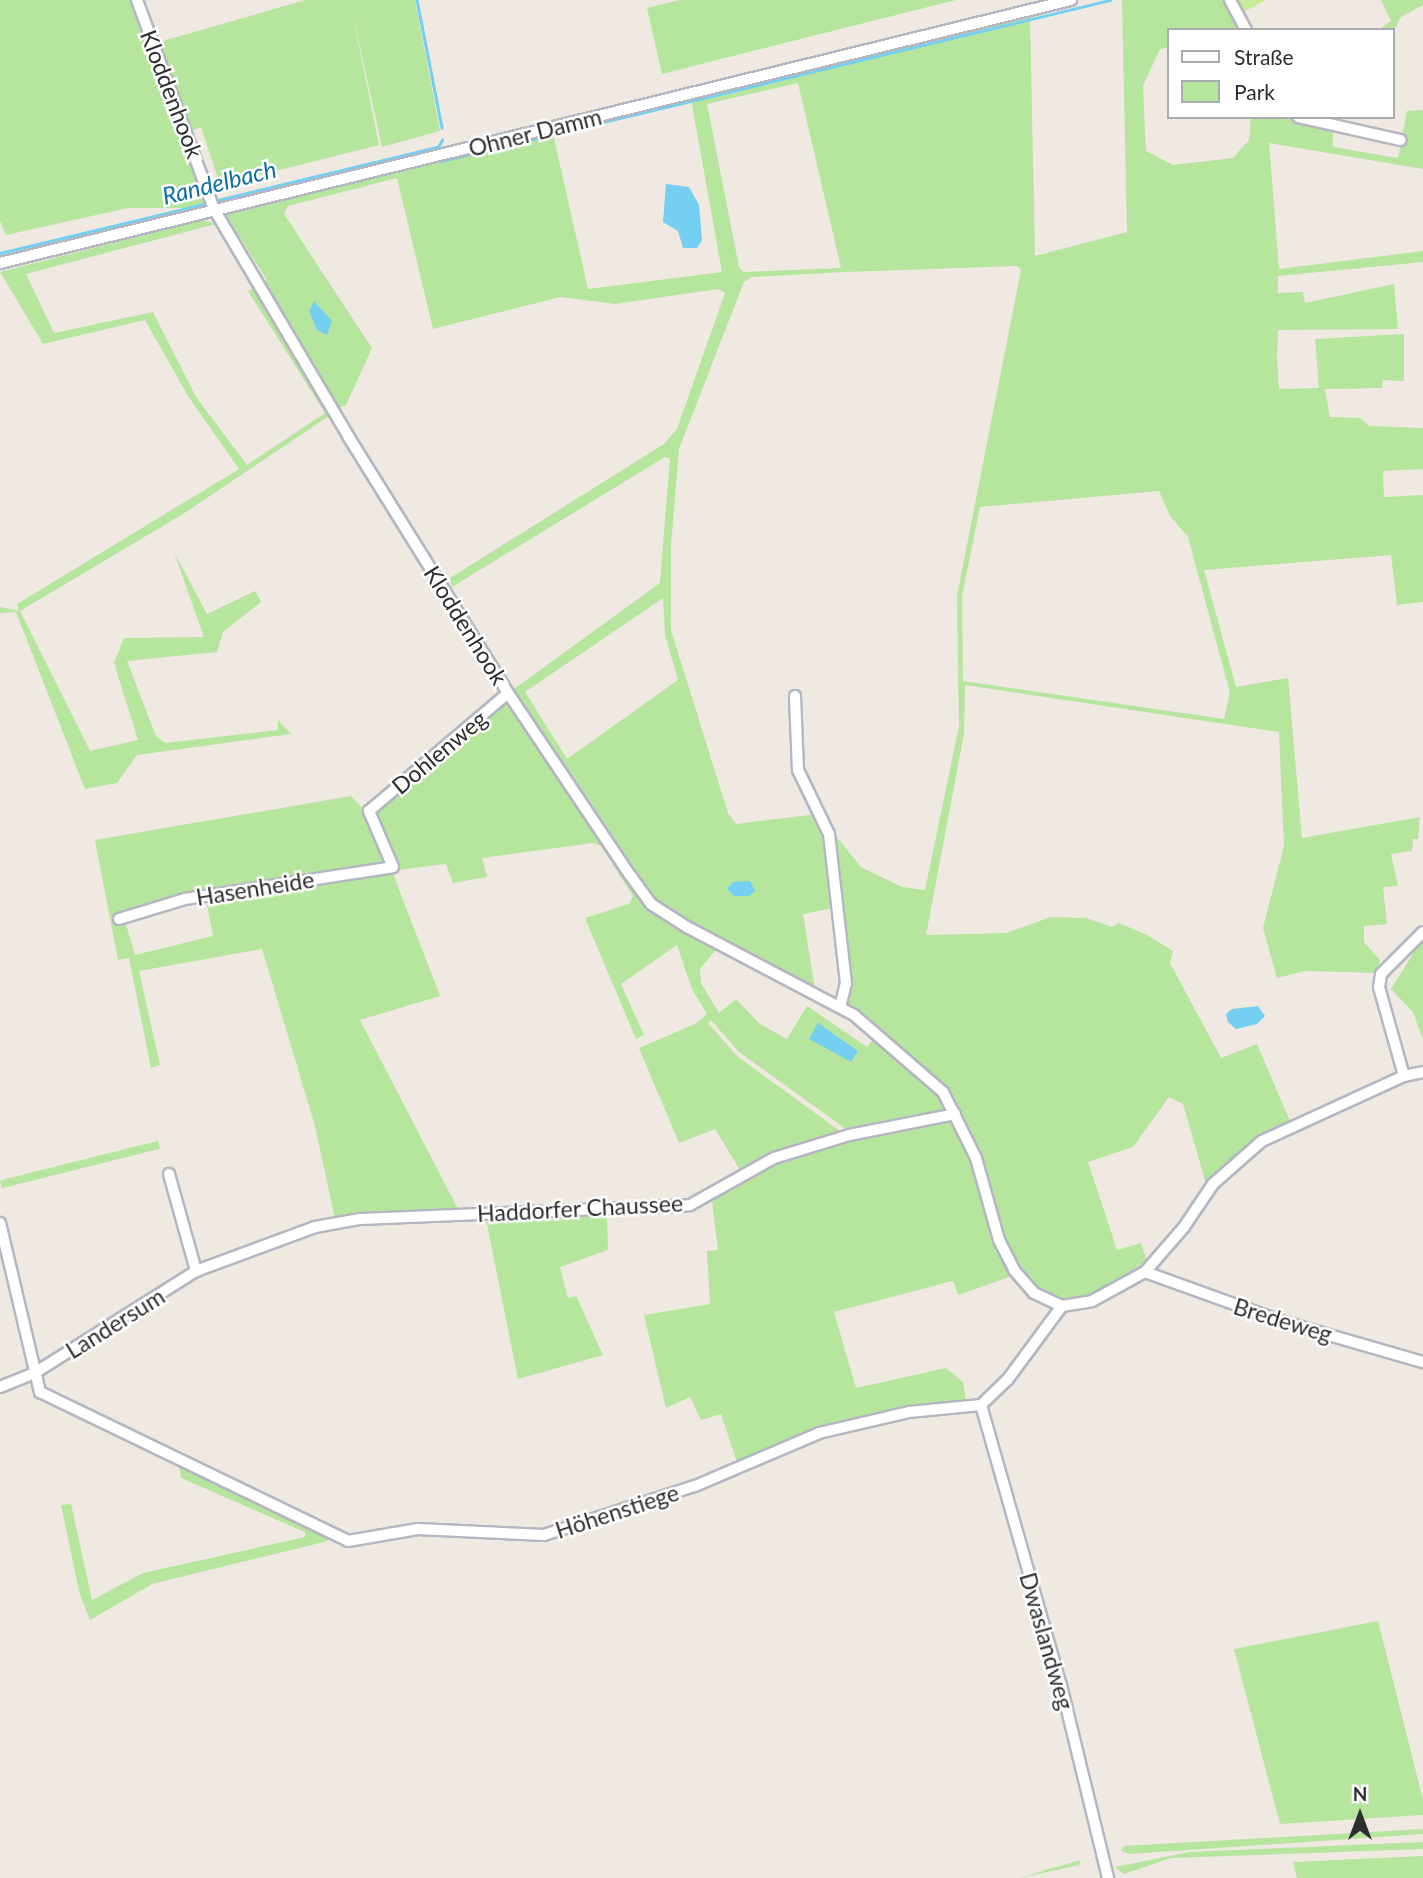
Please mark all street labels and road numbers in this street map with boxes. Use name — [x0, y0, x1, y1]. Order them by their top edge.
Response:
street label: Kloddenhook — [135, 26, 209, 162]
street label: Ohner Damm — [465, 102, 605, 162]
street label: Kloddenhook — [419, 560, 513, 690]
street label: Dohlenweg — [386, 704, 492, 800]
street label: Hasenheide — [194, 865, 316, 911]
street label: Haddorfer Chaussee — [476, 1189, 684, 1227]
street label: Landersum — [61, 1282, 169, 1364]
street label: Bredeweg — [1230, 1292, 1336, 1348]
street label: Höhenstiege — [552, 1478, 682, 1544]
street label: Dwaslandweg — [1014, 1569, 1080, 1713]

